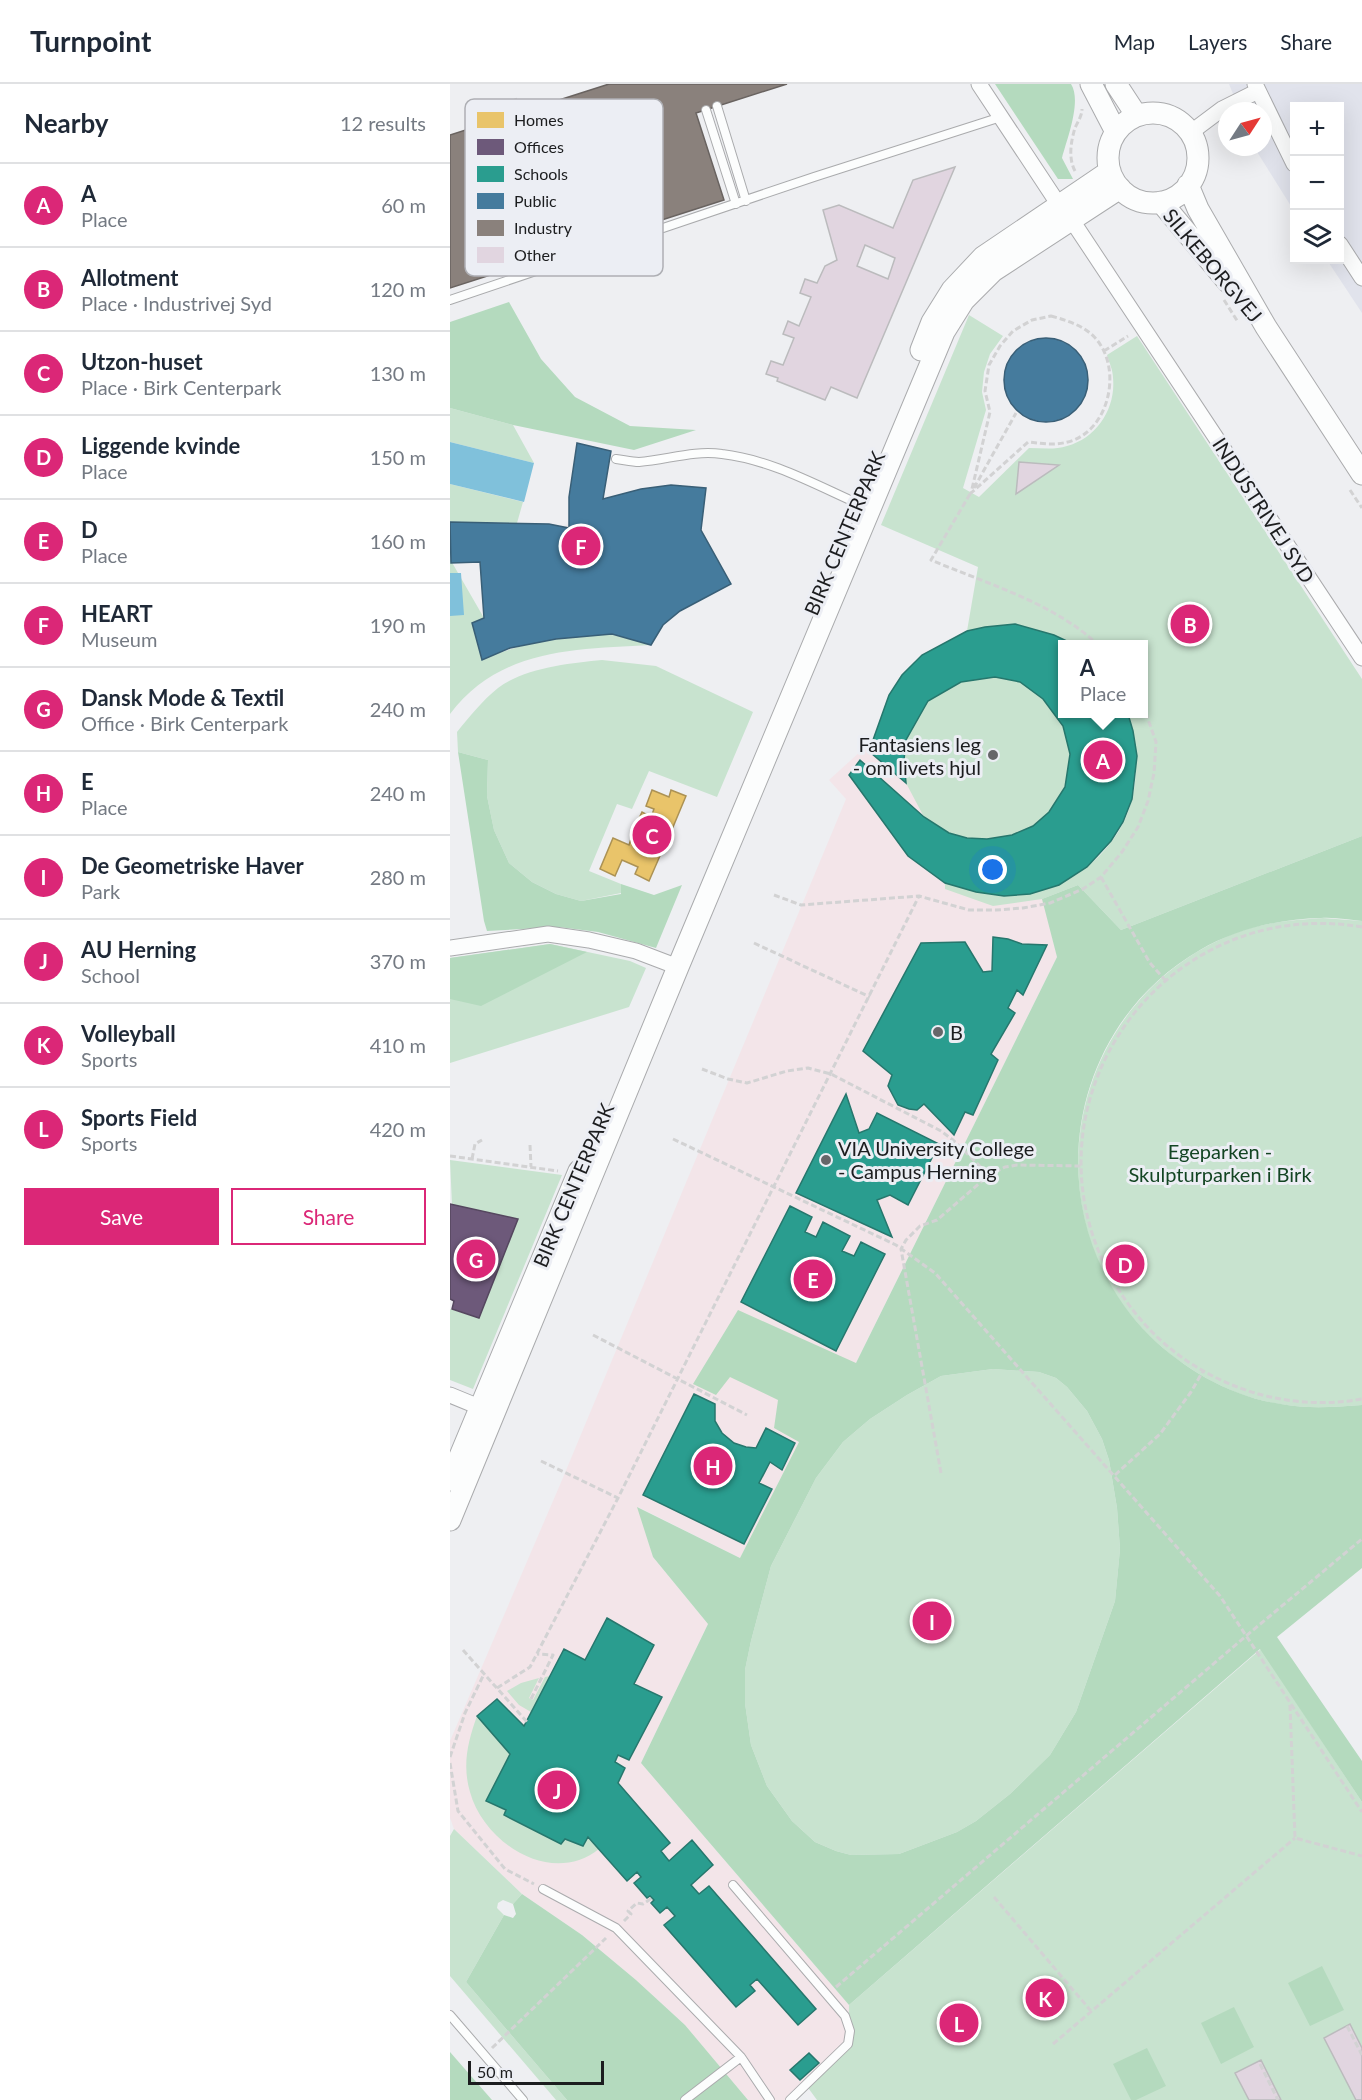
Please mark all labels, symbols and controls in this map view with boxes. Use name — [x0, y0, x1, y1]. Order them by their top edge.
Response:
text: Turnpoint — [30, 24, 151, 58]
text: Map — [1114, 29, 1155, 54]
text: Layers — [1188, 29, 1247, 54]
text: Share — [1280, 29, 1332, 54]
legend — [465, 99, 663, 276]
north arrow — [1218, 102, 1272, 156]
map controls — [1290, 102, 1344, 264]
button: + — [1290, 102, 1344, 156]
text: Nearby — [24, 107, 109, 139]
text: Homes — [514, 110, 564, 129]
text: 12 results — [340, 111, 426, 135]
text: Offices — [514, 137, 564, 156]
button: − — [1290, 156, 1344, 210]
text: Schools — [514, 164, 568, 183]
text: A — [81, 180, 96, 207]
text: Public — [514, 191, 557, 210]
text: A — [37, 193, 50, 217]
text: 60 m — [381, 193, 426, 217]
street label: SILKEBORGVEJ — [1159, 203, 1267, 327]
text: Place — [81, 207, 128, 231]
button: layers — [1290, 210, 1344, 264]
text: Industry — [514, 218, 573, 237]
text: Other — [514, 245, 556, 264]
text: Allotment — [81, 264, 178, 291]
text: B — [37, 277, 50, 301]
text: 120 m — [370, 277, 426, 301]
text: Place · Industrivej Syd — [81, 291, 272, 315]
text: Utzon-huset — [81, 348, 203, 375]
text: C — [37, 361, 50, 385]
text: 130 m — [370, 361, 426, 385]
text: Place · Birk Centerpark — [81, 375, 281, 399]
text: Liggende kvinde — [81, 432, 240, 459]
street label: INDUSTRIVEJ SYD — [1208, 433, 1320, 587]
text: D — [36, 445, 51, 469]
text: 150 m — [370, 445, 426, 469]
street label: BIRK CENTERPARK — [799, 447, 890, 619]
text: Place — [81, 459, 128, 483]
text: D — [81, 516, 98, 543]
pin: F — [562, 524, 600, 568]
text: E — [38, 529, 49, 553]
text: 160 m — [370, 529, 426, 553]
text: Place — [81, 543, 128, 567]
text: HEART — [81, 600, 153, 627]
pin: B — [1170, 602, 1210, 646]
text: F — [38, 613, 49, 637]
text: 190 m — [370, 613, 426, 637]
text: Museum — [81, 627, 157, 651]
popup — [1058, 640, 1148, 718]
text: A — [1080, 654, 1095, 681]
text: Place — [1080, 681, 1126, 705]
text: Dansk Mode & Textil — [81, 684, 284, 711]
text: G — [36, 697, 51, 721]
text: 240 m — [370, 697, 426, 721]
text: Office · Birk Centerpark — [81, 711, 288, 735]
place label: Fantasiens leg - om livets hjul — [853, 732, 981, 779]
pin: A — [1084, 738, 1122, 782]
marker: Fantasiens leg - om livets hjul — [986, 748, 1000, 762]
text: E — [81, 768, 94, 795]
text: H — [36, 781, 51, 805]
text: 240 m — [370, 781, 426, 805]
text: Place — [81, 795, 128, 819]
pin: C — [632, 812, 672, 858]
text: De Geometriske Haver — [81, 852, 304, 879]
your location — [978, 855, 1007, 884]
text: I — [41, 865, 46, 889]
text: 280 m — [370, 865, 426, 889]
text: Park — [81, 879, 120, 903]
text: AU Herning — [81, 936, 196, 963]
text: J — [39, 949, 48, 973]
text: 370 m — [370, 949, 426, 973]
text: School — [81, 963, 140, 987]
text: Volleyball — [81, 1020, 176, 1047]
place label: B — [950, 1020, 963, 1044]
marker: B — [931, 1025, 945, 1039]
text: K — [37, 1033, 50, 1057]
text: 410 m — [370, 1033, 426, 1057]
text: Sports — [81, 1047, 137, 1071]
street label: BIRK CENTERPARK — [528, 1099, 619, 1271]
text: Sports Field — [81, 1104, 197, 1131]
text: L — [38, 1117, 49, 1141]
text: 420 m — [370, 1117, 426, 1141]
text: Sports — [81, 1131, 137, 1155]
place label: VIA University College - Campus Herning — [838, 1136, 1034, 1183]
park label: Egeparken - Skulpturparken i Birk — [1128, 1139, 1312, 1186]
marker: VIA University College - Campus Herning — [819, 1153, 833, 1167]
button: Save — [24, 1188, 219, 1245]
button: Share — [231, 1188, 426, 1245]
pin: G — [456, 1236, 496, 1282]
pin: D — [1106, 1242, 1144, 1286]
pin: E — [794, 1256, 832, 1302]
pin: H — [694, 1444, 732, 1488]
pin: I — [912, 1598, 952, 1644]
pin: J — [538, 1768, 576, 1812]
pin: K — [1026, 1976, 1064, 2020]
pin: L — [940, 2000, 978, 2046]
scale bar — [468, 2058, 604, 2086]
text: 50 m — [477, 2062, 513, 2081]

